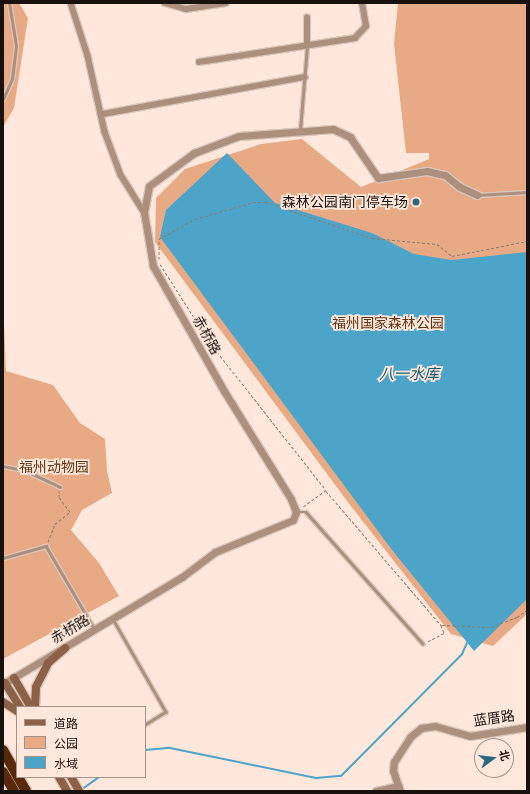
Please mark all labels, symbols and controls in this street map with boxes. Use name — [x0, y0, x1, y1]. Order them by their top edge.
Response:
place label: 森林公园南门停车场 — [282, 194, 408, 210]
marker: 森林公园南门停车场 — [411, 197, 421, 207]
street label: 赤桥路 — [189, 313, 225, 357]
park label: 福州国家森林公园 — [332, 315, 444, 331]
water label: 八一水库 — [379, 365, 439, 383]
park label: 福州动物园 — [19, 459, 89, 475]
street label: 赤桥路 — [48, 611, 92, 647]
legend — [16, 706, 146, 778]
street label: 蓝厝路 — [472, 707, 516, 729]
text: 道路 — [54, 717, 78, 731]
text: 公园 — [54, 737, 78, 751]
north arrow — [474, 738, 514, 778]
text: 北 — [497, 748, 512, 762]
text: 水域 — [54, 757, 78, 771]

